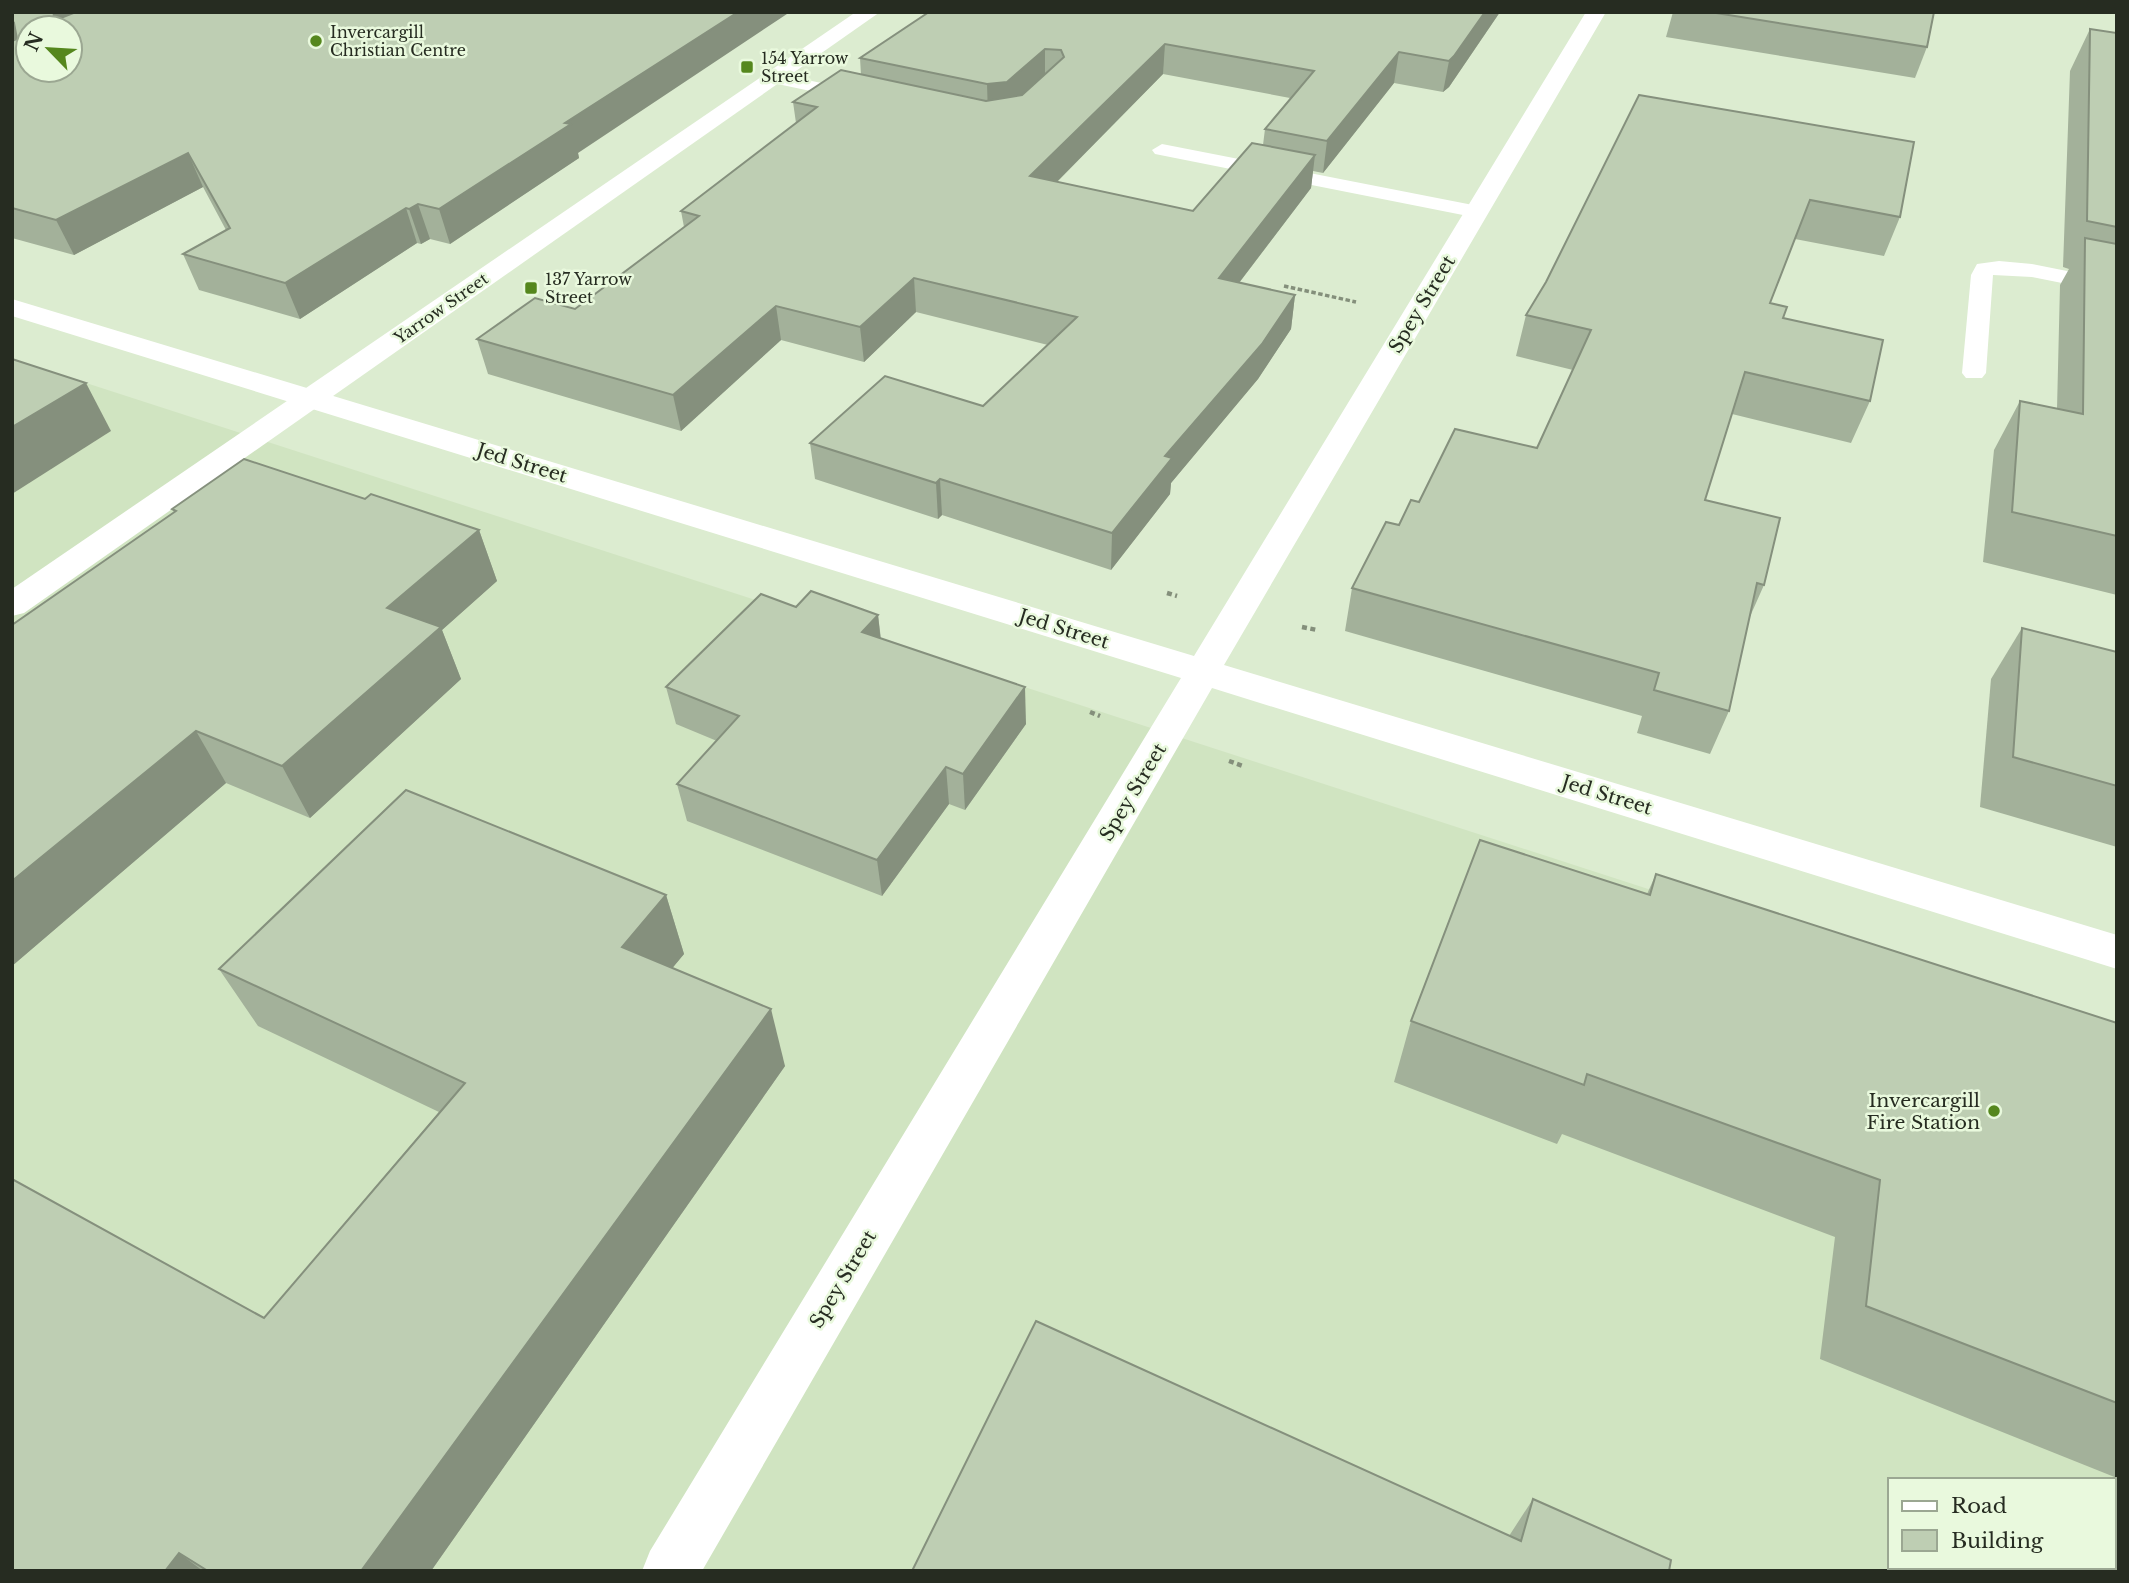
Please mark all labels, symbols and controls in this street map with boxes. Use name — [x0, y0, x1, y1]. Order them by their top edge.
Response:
north arrow — [14, 14, 84, 84]
place label: Invercargill Christian Centre — [330, 22, 466, 60]
text: N — [20, 29, 48, 55]
marker: Invercargill Christian Centre — [308, 33, 324, 49]
place label: 154 Yarrow Street — [761, 48, 849, 86]
marker: 154 Yarrow Street — [739, 59, 755, 75]
street label: Spey Street — [1384, 250, 1461, 357]
street label: Yarrow Street — [389, 268, 492, 348]
place label: 137 Yarrow Street — [545, 269, 632, 307]
marker: 137 Yarrow Street — [523, 280, 539, 296]
street label: Jed Street — [471, 437, 571, 488]
street label: Jed Street — [1013, 603, 1113, 654]
street label: Spey Street — [1095, 738, 1172, 845]
street label: Jed Street — [1556, 769, 1656, 820]
place label: Invercargill Fire Station — [1867, 1089, 1980, 1134]
marker: Invercargill Fire Station — [1986, 1103, 2002, 1119]
street label: Spey Street — [805, 1225, 882, 1332]
legend — [1888, 1478, 2115, 1569]
text: Road — [1951, 1493, 2007, 1519]
text: Building — [1951, 1528, 2044, 1554]

